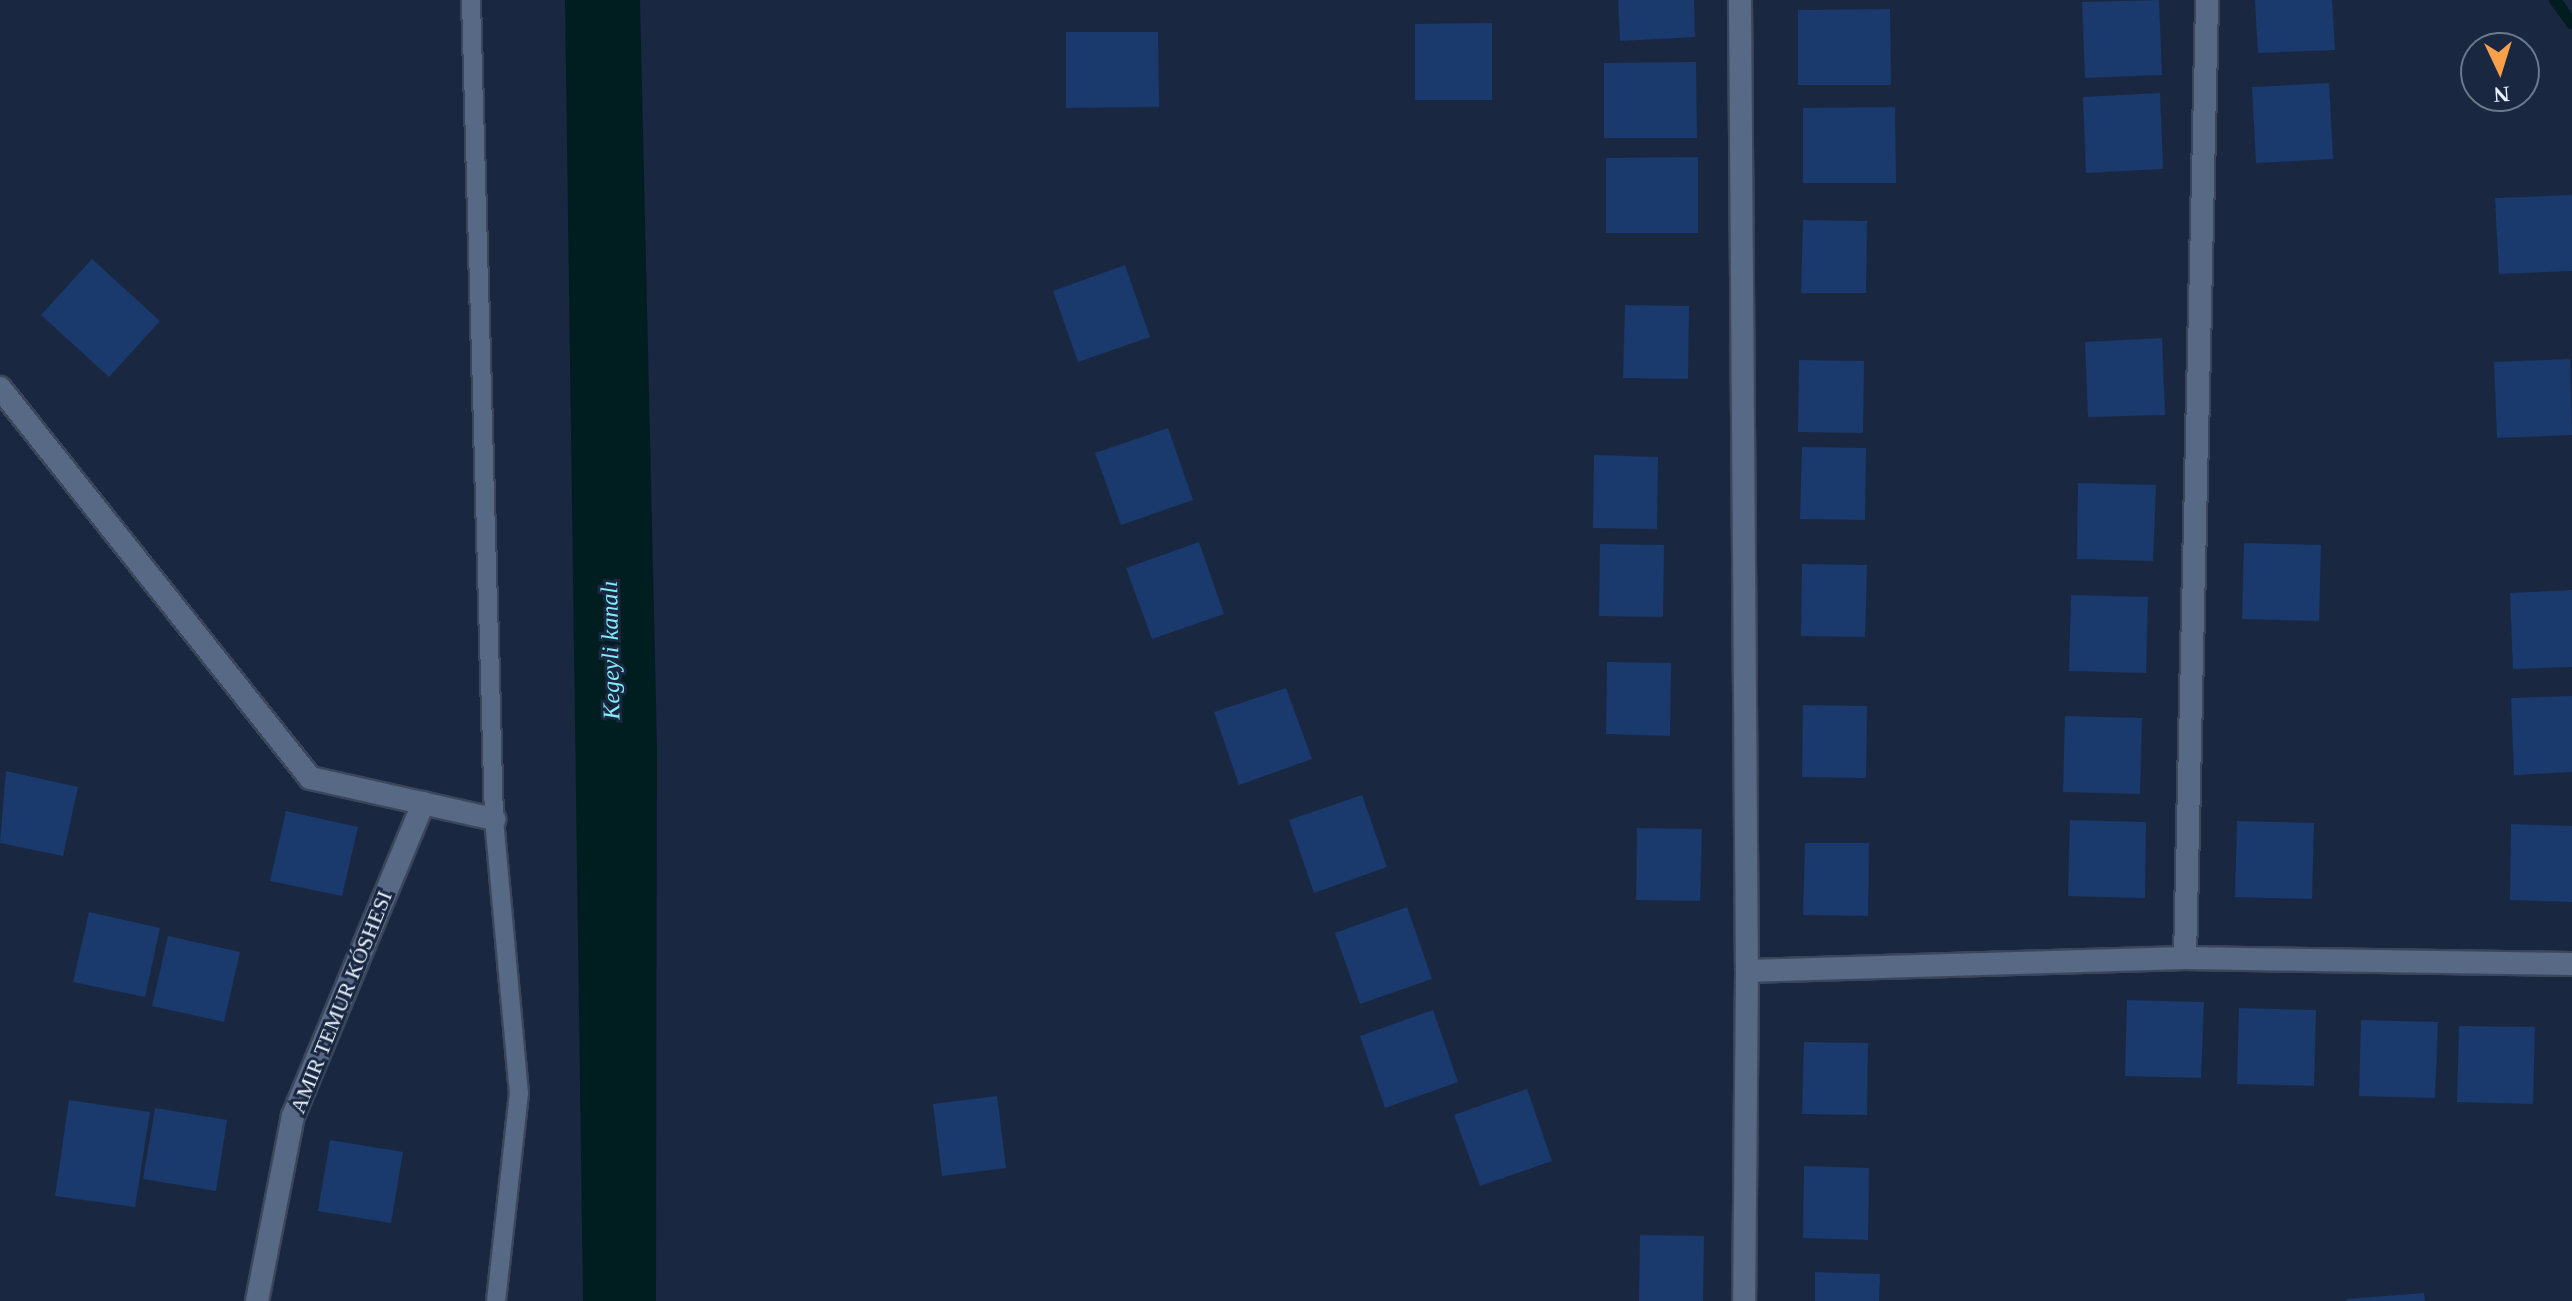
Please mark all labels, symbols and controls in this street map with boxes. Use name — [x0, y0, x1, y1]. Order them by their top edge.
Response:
north arrow — [2460, 32, 2540, 112]
text: N — [2493, 81, 2510, 107]
water label: Kegeyli kanalı — [595, 580, 627, 720]
street label: AMIR TEMUR KÓSHESI — [284, 887, 398, 1117]

